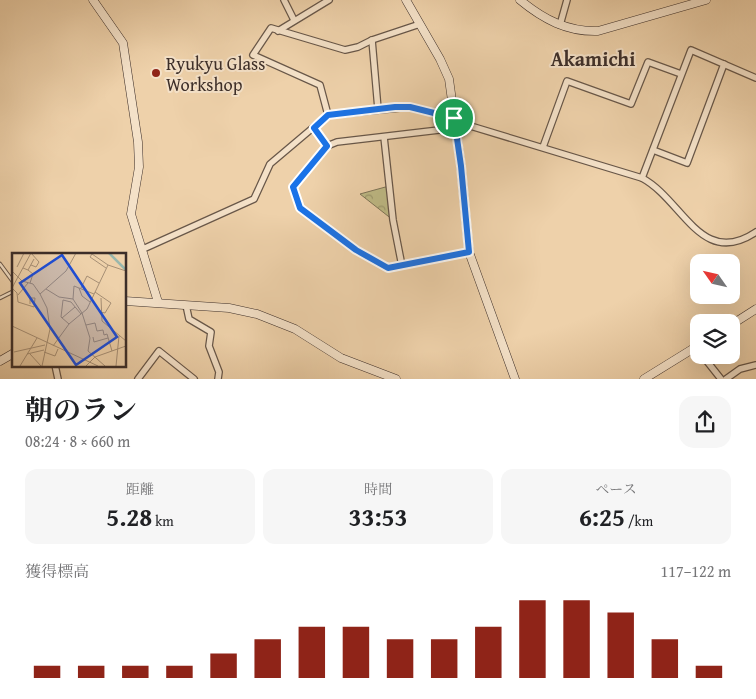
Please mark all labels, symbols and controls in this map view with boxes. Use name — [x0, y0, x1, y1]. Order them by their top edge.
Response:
district label: Akamichi — [551, 44, 635, 73]
place label: Ryukyu Glass Workshop — [166, 50, 265, 98]
marker: Ryukyu Glass Workshop — [150, 67, 162, 79]
pin — [433, 97, 475, 139]
icon: arrive — [440, 104, 468, 132]
inset map — [12, 253, 126, 367]
north arrow — [690, 254, 740, 304]
map controls — [690, 254, 740, 364]
button: layers — [690, 314, 740, 364]
text: 朝のラン — [25, 389, 137, 430]
button: share — [679, 396, 731, 448]
text: 08:24 · 8 × 660 m — [25, 429, 130, 453]
text: 距離 — [126, 479, 154, 499]
text: 時間 — [364, 479, 392, 499]
text: ペース — [595, 479, 637, 499]
text: 5.28 — [106, 499, 152, 535]
text: 33:53 — [349, 499, 407, 535]
text: 6:25 — [579, 499, 625, 535]
text: km — [152, 511, 174, 531]
text: /km — [625, 511, 653, 531]
text: 獲得標高 — [25, 559, 89, 583]
text: 117–122 m — [661, 559, 731, 583]

